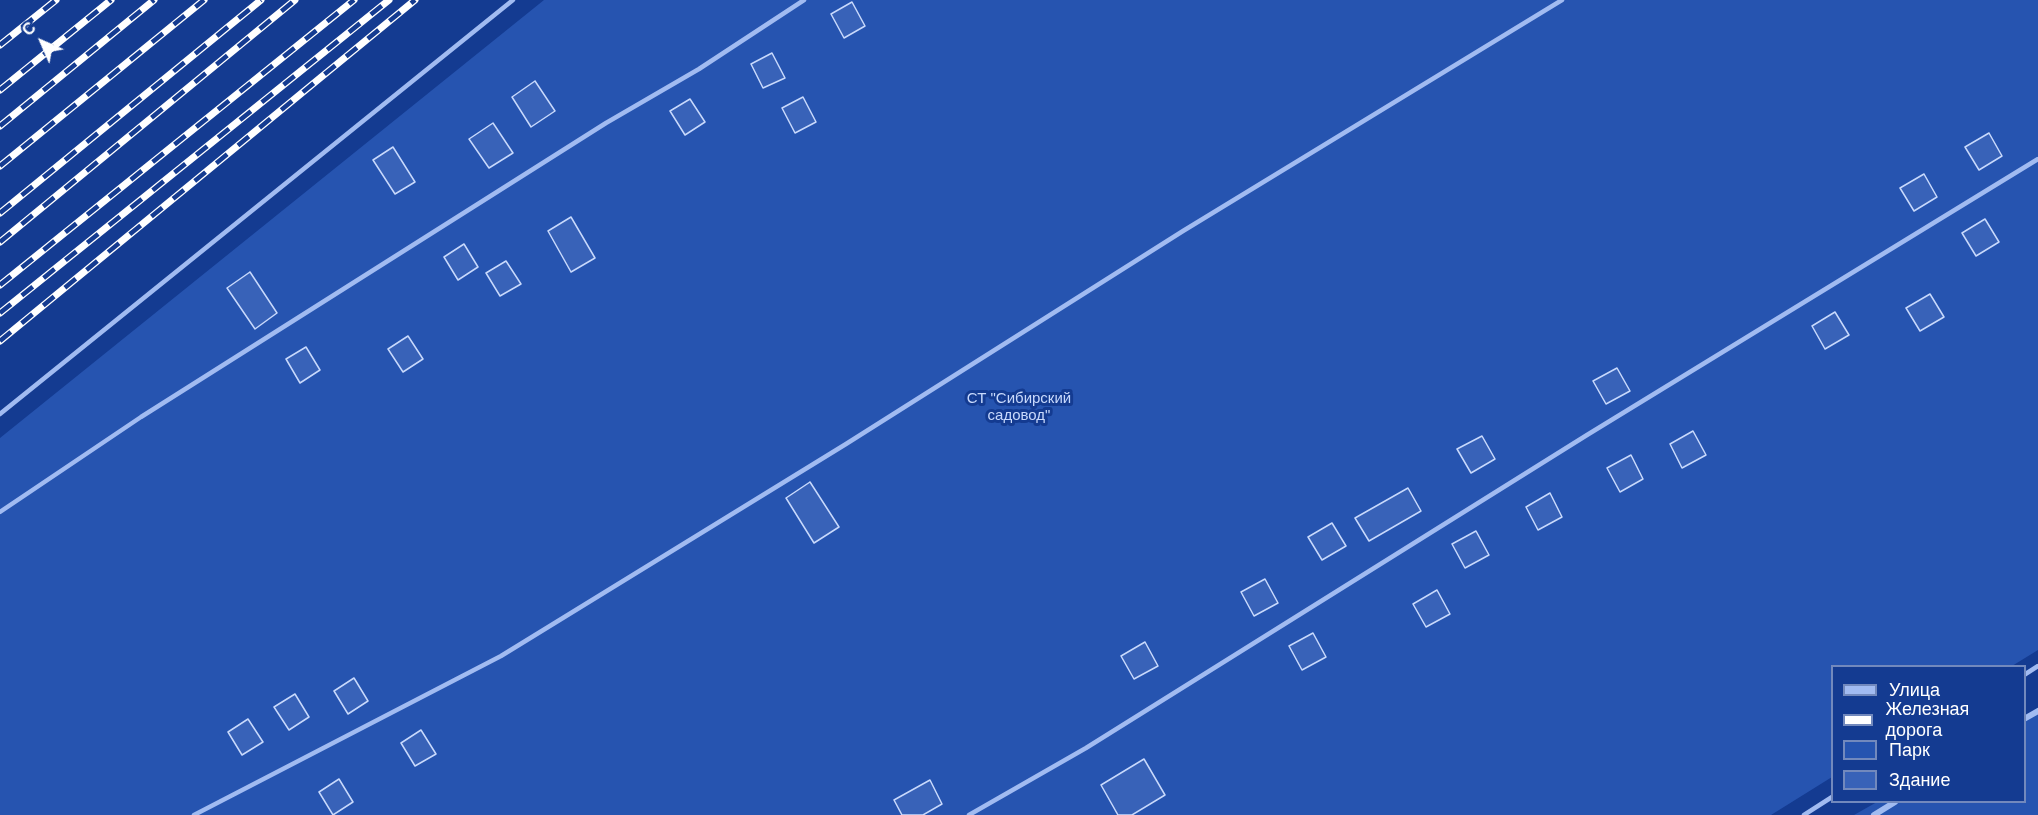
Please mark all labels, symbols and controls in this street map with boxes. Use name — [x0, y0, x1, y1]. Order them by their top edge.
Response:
north arrow — [12, 12, 72, 72]
text: С — [19, 19, 39, 39]
park label: СТ "Сибирский садовод" — [967, 390, 1071, 425]
legend — [1831, 665, 2026, 803]
text: Улица — [1889, 680, 1940, 700]
text: Железная дорога — [1885, 699, 1969, 740]
text: Парк — [1889, 740, 1930, 760]
text: Здание — [1889, 770, 1950, 790]

